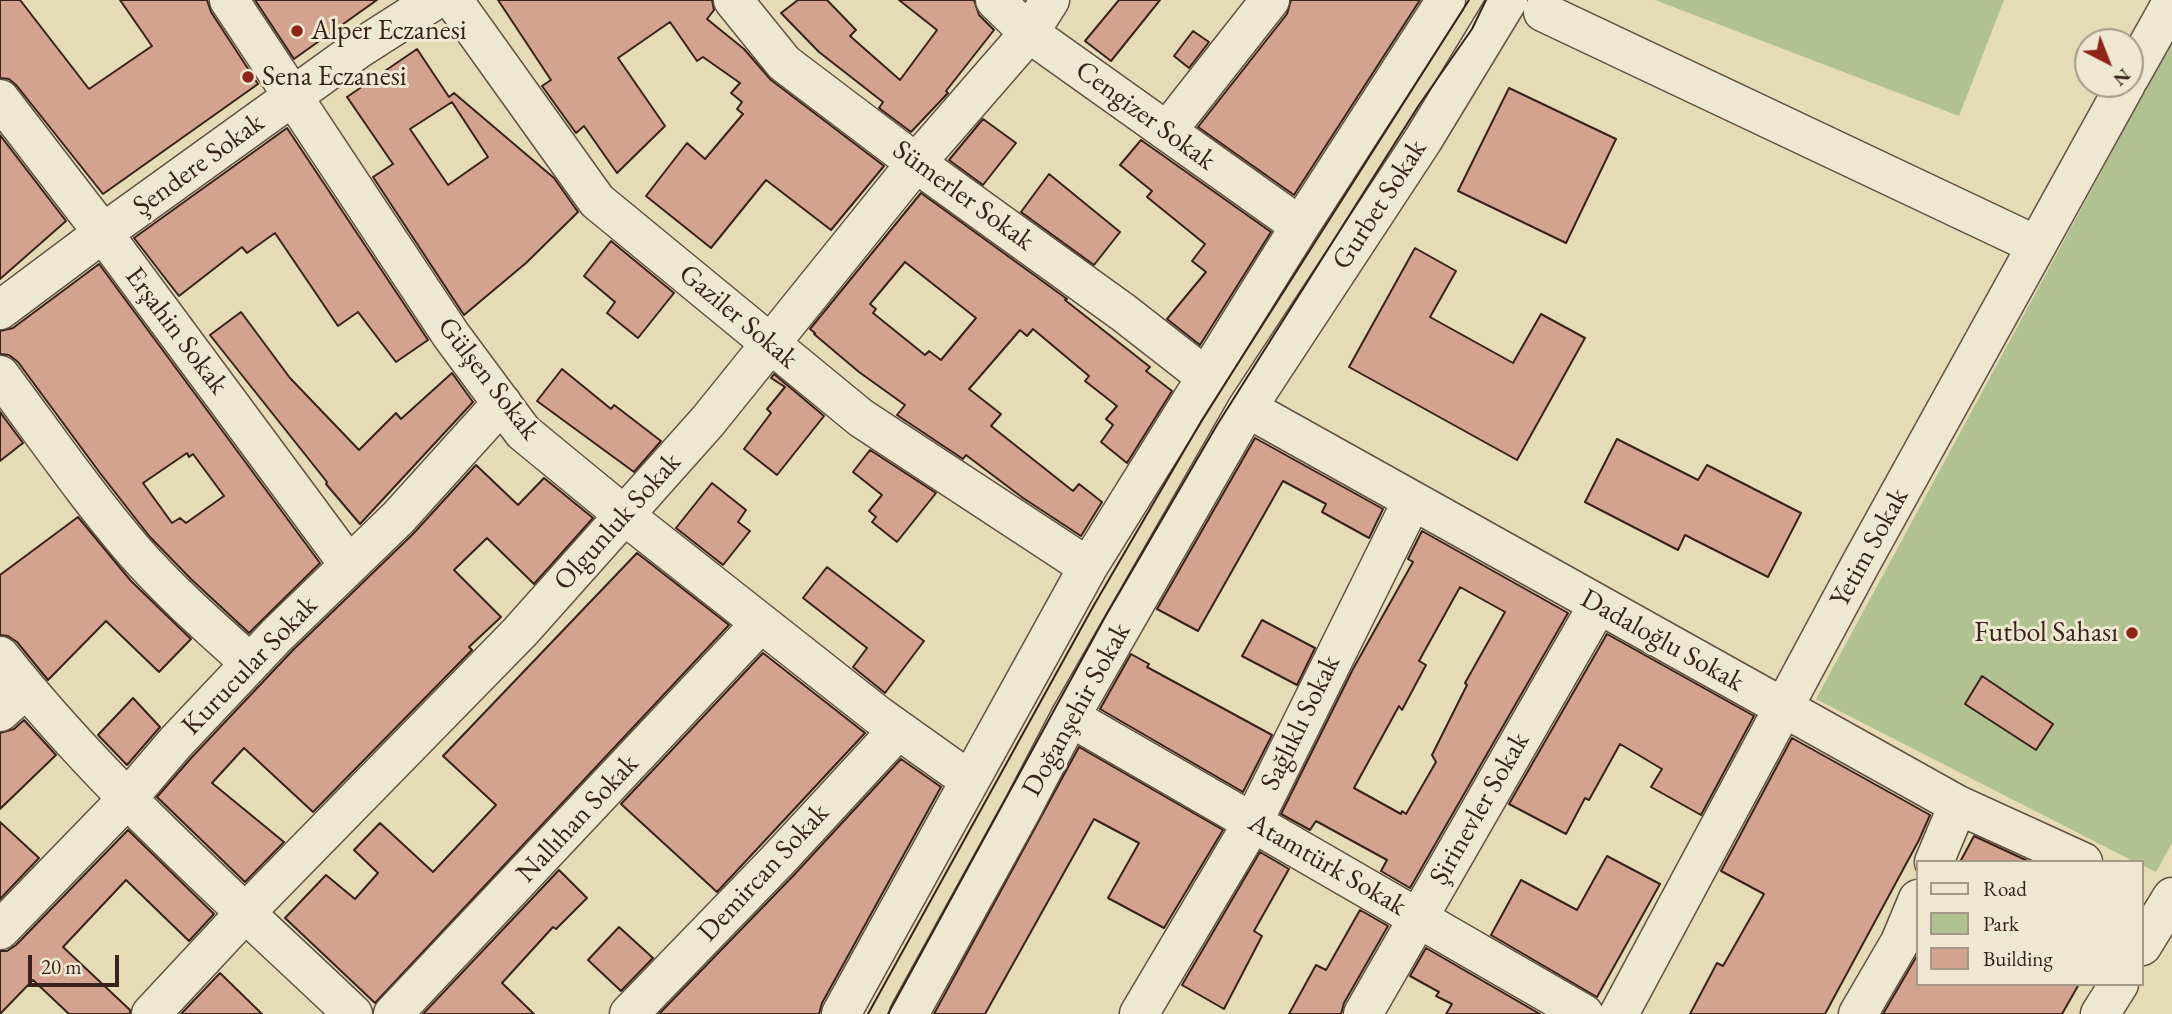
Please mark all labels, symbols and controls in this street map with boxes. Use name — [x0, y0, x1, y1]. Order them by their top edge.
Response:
place label: Alper Eczanesi — [311, 14, 467, 48]
marker: Alper Eczanesi — [289, 23, 305, 39]
north arrow — [2074, 28, 2144, 98]
street label: Cengizer Sokak — [1068, 54, 1222, 178]
place label: Sena Eczanesi — [262, 60, 407, 94]
text: N — [2108, 63, 2136, 92]
marker: Sena Eczanesi — [240, 69, 256, 85]
street label: Şendere Sokak — [127, 106, 271, 224]
street label: Sümerler Sokak — [886, 134, 1040, 258]
street label: Gurbet Sokak — [1326, 134, 1434, 276]
street label: Gaziler Sokak — [672, 258, 804, 376]
street label: Erşahin Sokak — [117, 261, 235, 401]
street label: Gülşen Sokak — [430, 311, 546, 447]
street label: Olgunluk Sokak — [547, 446, 689, 598]
street label: Yetim Sokak — [1823, 482, 1917, 614]
street label: Dadaloğlu Sokak — [1575, 582, 1749, 700]
street label: Kurucular Sokak — [175, 589, 325, 743]
place label: Futbol Sahası — [1974, 616, 2118, 650]
street label: Doğanşehir Sokak — [1015, 617, 1139, 803]
marker: Futbol Sahası — [2124, 625, 2140, 641]
street label: Sağlıklı Sokak — [1254, 650, 1348, 796]
street label: Şirinevler Sokak — [1423, 727, 1537, 891]
street label: Nallıhan Sokak — [510, 748, 646, 890]
street label: Demircan Sokak — [692, 797, 836, 949]
street label: Atamtürk Sokak — [1242, 806, 1412, 924]
legend — [1916, 860, 2144, 986]
text: Road — [1983, 875, 2027, 902]
text: Park — [1983, 910, 2019, 937]
scale bar — [32, 940, 122, 984]
text: Building — [1983, 945, 2053, 972]
text: 20 m — [41, 953, 82, 980]

